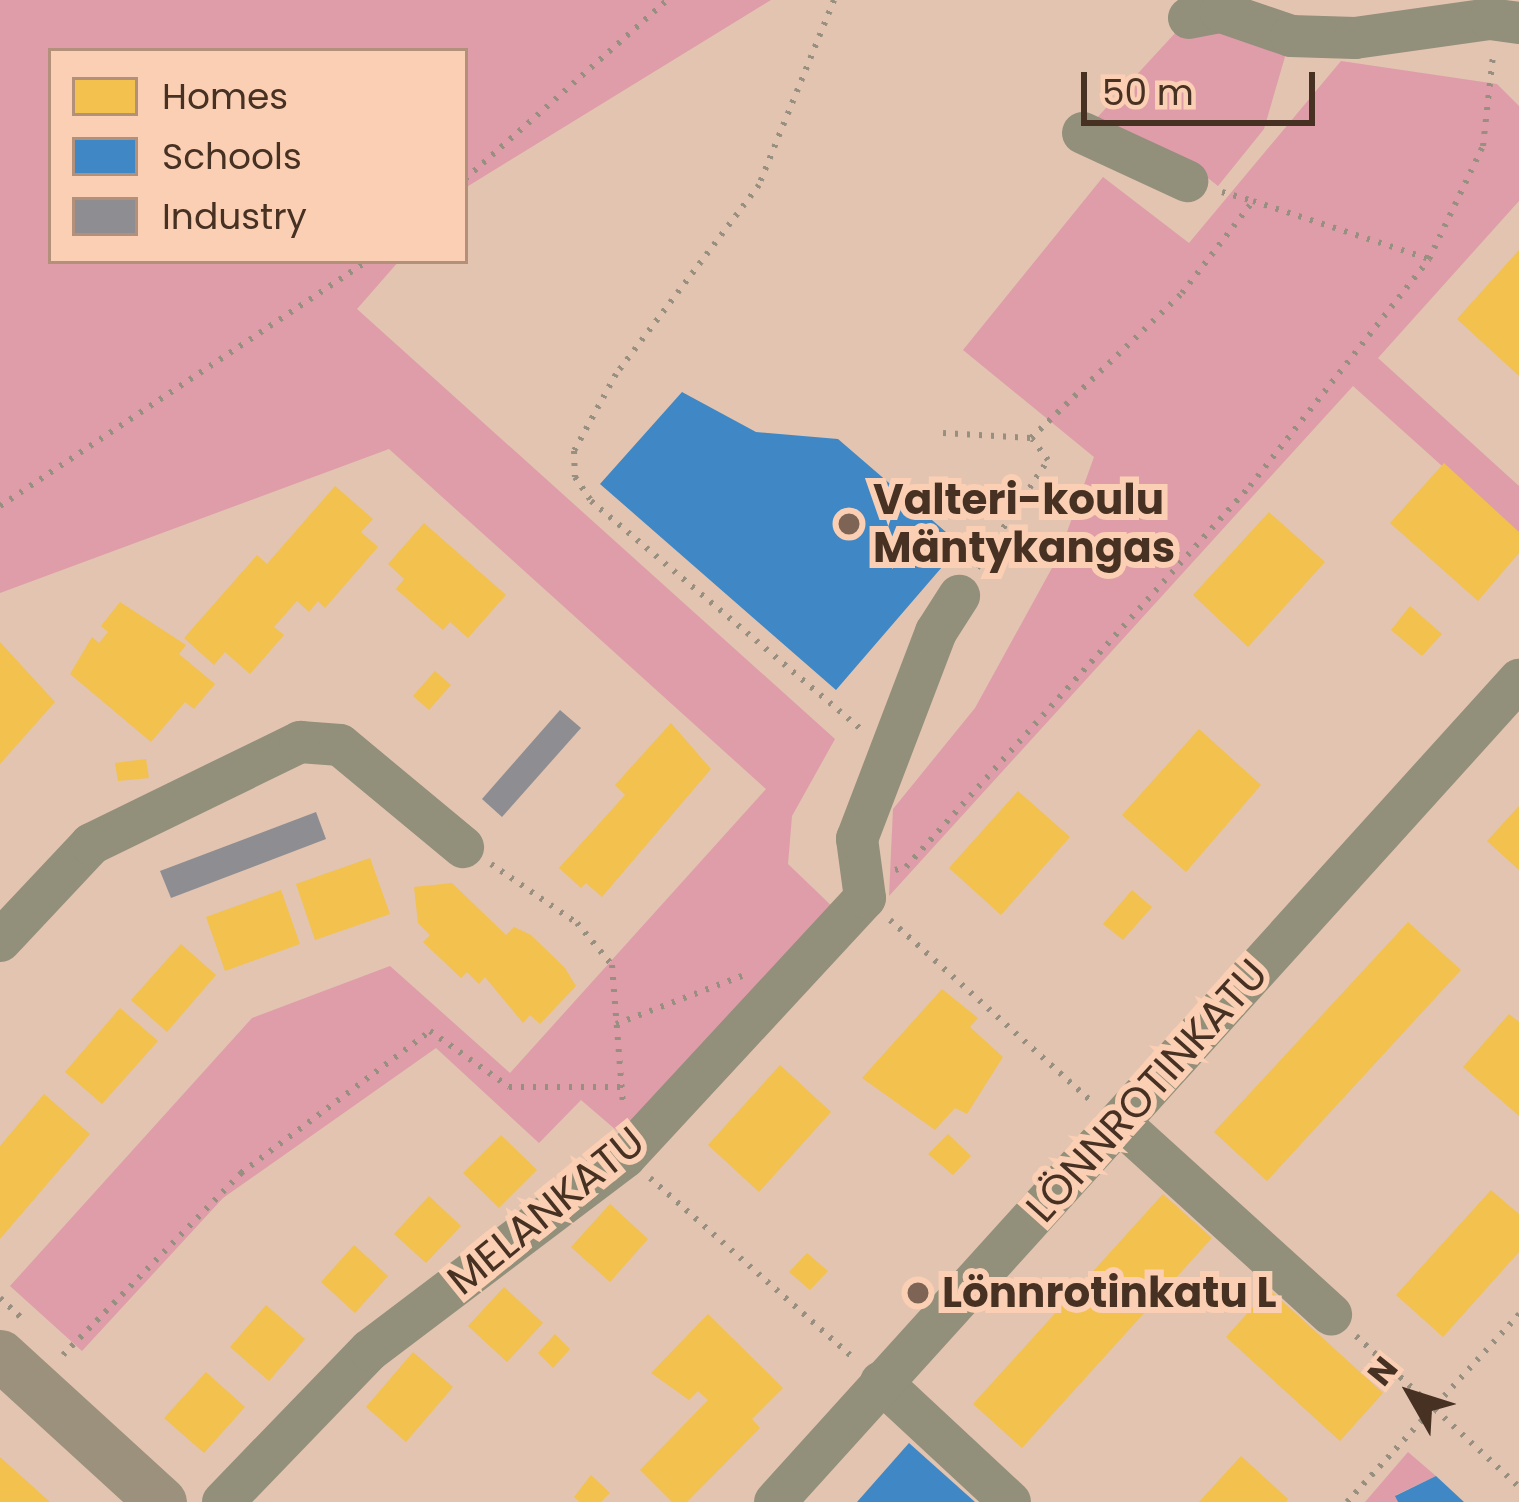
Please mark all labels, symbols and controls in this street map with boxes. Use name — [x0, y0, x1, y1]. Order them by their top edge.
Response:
legend — [48, 48, 468, 264]
scale bar — [1087, 48, 1321, 122]
text: 50 m — [1102, 67, 1194, 118]
text: Homes — [162, 71, 288, 122]
text: Schools — [162, 131, 302, 182]
text: Industry — [162, 191, 307, 242]
place label: Valteri-koulu Mäntykangas — [873, 475, 1175, 574]
marker: Valteri-koulu Mäntykangas — [836, 511, 862, 537]
street label: LÖNNROTINKATU — [1016, 949, 1278, 1233]
street label: MELANKATU — [438, 1116, 654, 1306]
place label: Lönnrotinkatu L — [942, 1268, 1277, 1318]
marker: Lönnrotinkatu L — [905, 1280, 931, 1306]
north arrow — [1351, 1334, 1471, 1454]
text: N — [1357, 1347, 1409, 1395]

